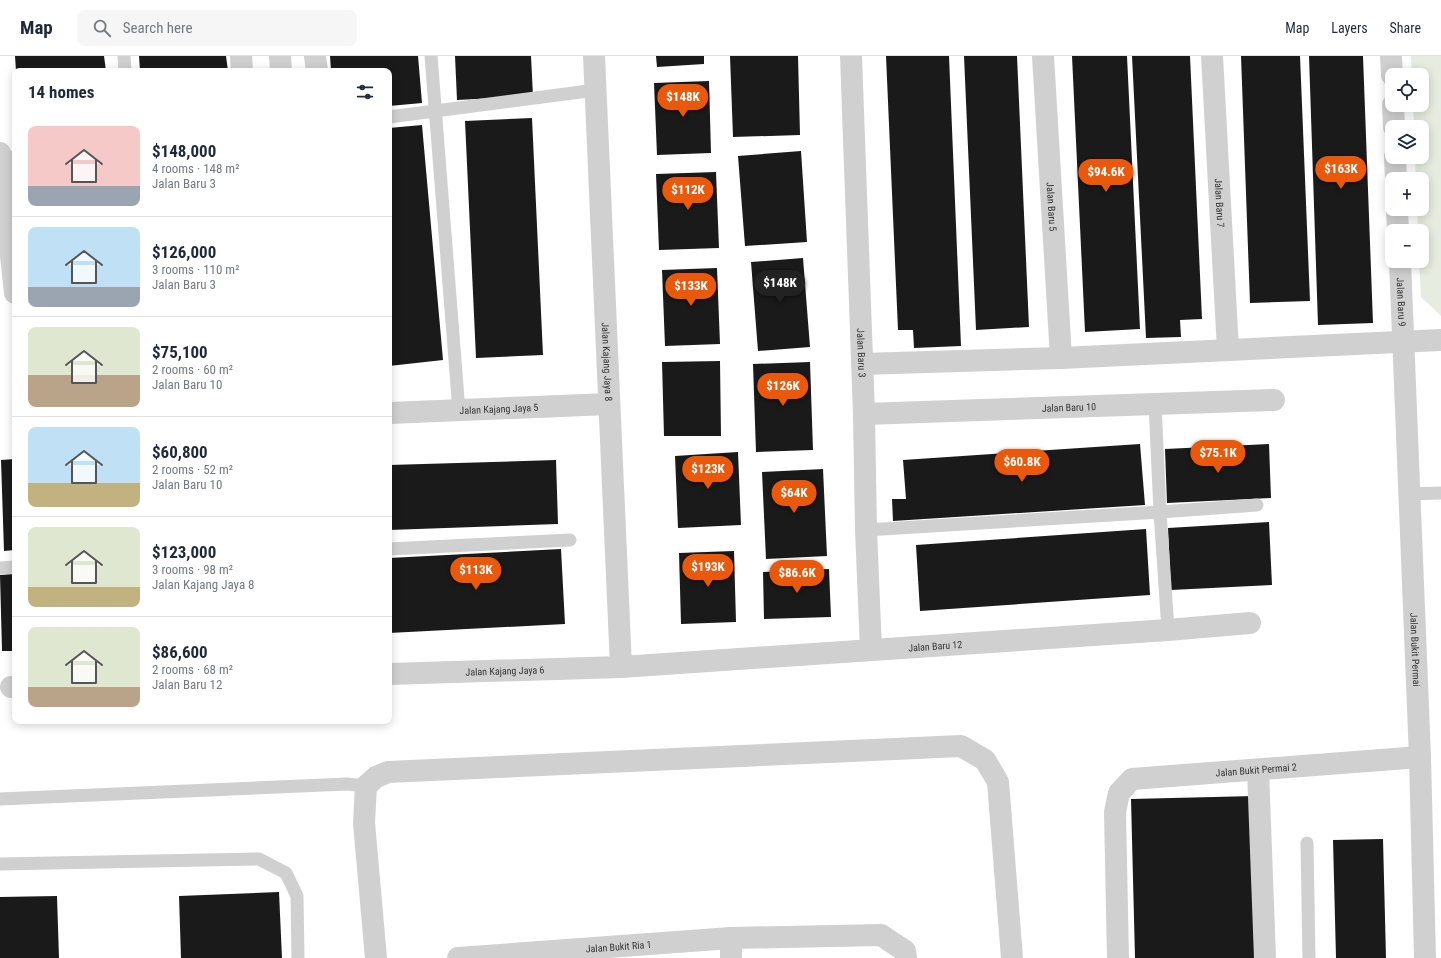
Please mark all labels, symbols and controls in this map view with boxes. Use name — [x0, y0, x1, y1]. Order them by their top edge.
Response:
search box — [77, 10, 357, 46]
text: Map — [20, 16, 53, 39]
icon: search — [91, 17, 113, 39]
text: Search here — [123, 19, 193, 37]
text: Map — [1285, 20, 1309, 36]
text: Layers — [1331, 20, 1368, 36]
text: Share — [1390, 20, 1421, 36]
map controls — [1385, 68, 1429, 268]
button: locate — [1385, 68, 1429, 112]
icon: filters — [354, 81, 376, 103]
text: 14 homes — [28, 82, 94, 102]
pin: $148K — [655, 84, 711, 118]
text: $148K — [666, 89, 700, 104]
button: layers — [1385, 120, 1429, 164]
text: $148,000 — [152, 141, 216, 161]
icon: home — [60, 142, 108, 190]
pin: $163K — [1313, 156, 1369, 190]
pin: $94.6K — [1073, 159, 1139, 193]
text: 4 rooms · 148 m² — [152, 161, 239, 176]
text: $163K — [1324, 161, 1358, 176]
text: $94.6K — [1087, 164, 1125, 179]
button: + — [1385, 172, 1429, 216]
text: Jalan Baru 3 — [152, 176, 216, 191]
pin: $112K — [660, 177, 716, 211]
street label: Jalan Baru 7 — [1213, 178, 1226, 228]
text: $112K — [671, 182, 705, 197]
street label: Jalan Baru 5 — [1045, 182, 1058, 232]
button: − — [1385, 224, 1429, 268]
text: $126,000 — [152, 242, 216, 262]
icon: home — [60, 243, 108, 291]
text: 3 rooms · 110 m² — [152, 262, 239, 277]
pin: $148K — [752, 270, 808, 304]
pin: $133K — [663, 273, 719, 307]
text: $148K — [763, 275, 797, 290]
text: Jalan Baru 3 — [152, 277, 216, 292]
street label: Jalan Baru 9 — [1395, 277, 1408, 327]
text: $133K — [674, 278, 708, 293]
street label: Jalan Kajang Jaya 8 — [600, 322, 614, 401]
street label: Jalan Baru 3 — [855, 328, 868, 378]
text: $75,100 — [152, 342, 208, 362]
icon: home — [60, 343, 108, 391]
text: 2 rooms · 60 m² — [152, 362, 233, 377]
pin: $126K — [755, 373, 811, 407]
text: Jalan Baru 10 — [152, 377, 222, 392]
text: $126K — [766, 378, 800, 393]
street label: Jalan Baru 10 — [1042, 401, 1096, 414]
street label: Jalan Kajang Jaya 5 — [459, 402, 539, 416]
pin: $75.1K — [1185, 440, 1251, 474]
text: $60,800 — [152, 442, 208, 462]
icon: home — [60, 443, 108, 491]
text: $75.1K — [1199, 445, 1237, 460]
pin: $60.8K — [989, 449, 1055, 483]
text: $60.8K — [1003, 454, 1041, 469]
pin: $123K — [680, 456, 736, 490]
text: $123K — [691, 461, 725, 476]
text: 2 rooms · 52 m² — [152, 462, 233, 477]
text: Jalan Baru 10 — [152, 477, 222, 492]
pin: $64K — [770, 480, 818, 514]
text: $64K — [781, 485, 807, 500]
text: $123,000 — [152, 542, 216, 562]
icon: home — [60, 543, 108, 591]
pin: $193K — [680, 554, 736, 588]
pin: $113K — [448, 557, 504, 591]
text: $193K — [691, 559, 725, 574]
pin: $86.6K — [764, 560, 830, 594]
text: 3 rooms · 98 m² — [152, 562, 233, 577]
text: $113K — [459, 562, 493, 577]
text: $86.6K — [778, 565, 816, 580]
text: Jalan Kajang Jaya 8 — [152, 577, 255, 592]
street label: Jalan Bukit Permai — [1408, 612, 1422, 687]
street label: Jalan Baru 12 — [908, 639, 963, 654]
text: $86,600 — [152, 642, 208, 662]
icon: home — [60, 643, 108, 691]
text: 2 rooms · 68 m² — [152, 662, 233, 677]
street label: Jalan Kajang Jaya 6 — [465, 664, 545, 678]
text: Jalan Baru 12 — [152, 677, 222, 692]
street label: Jalan Bukit Permai 2 — [1215, 761, 1297, 779]
street label: Jalan Bukit Ria 1 — [585, 939, 652, 955]

